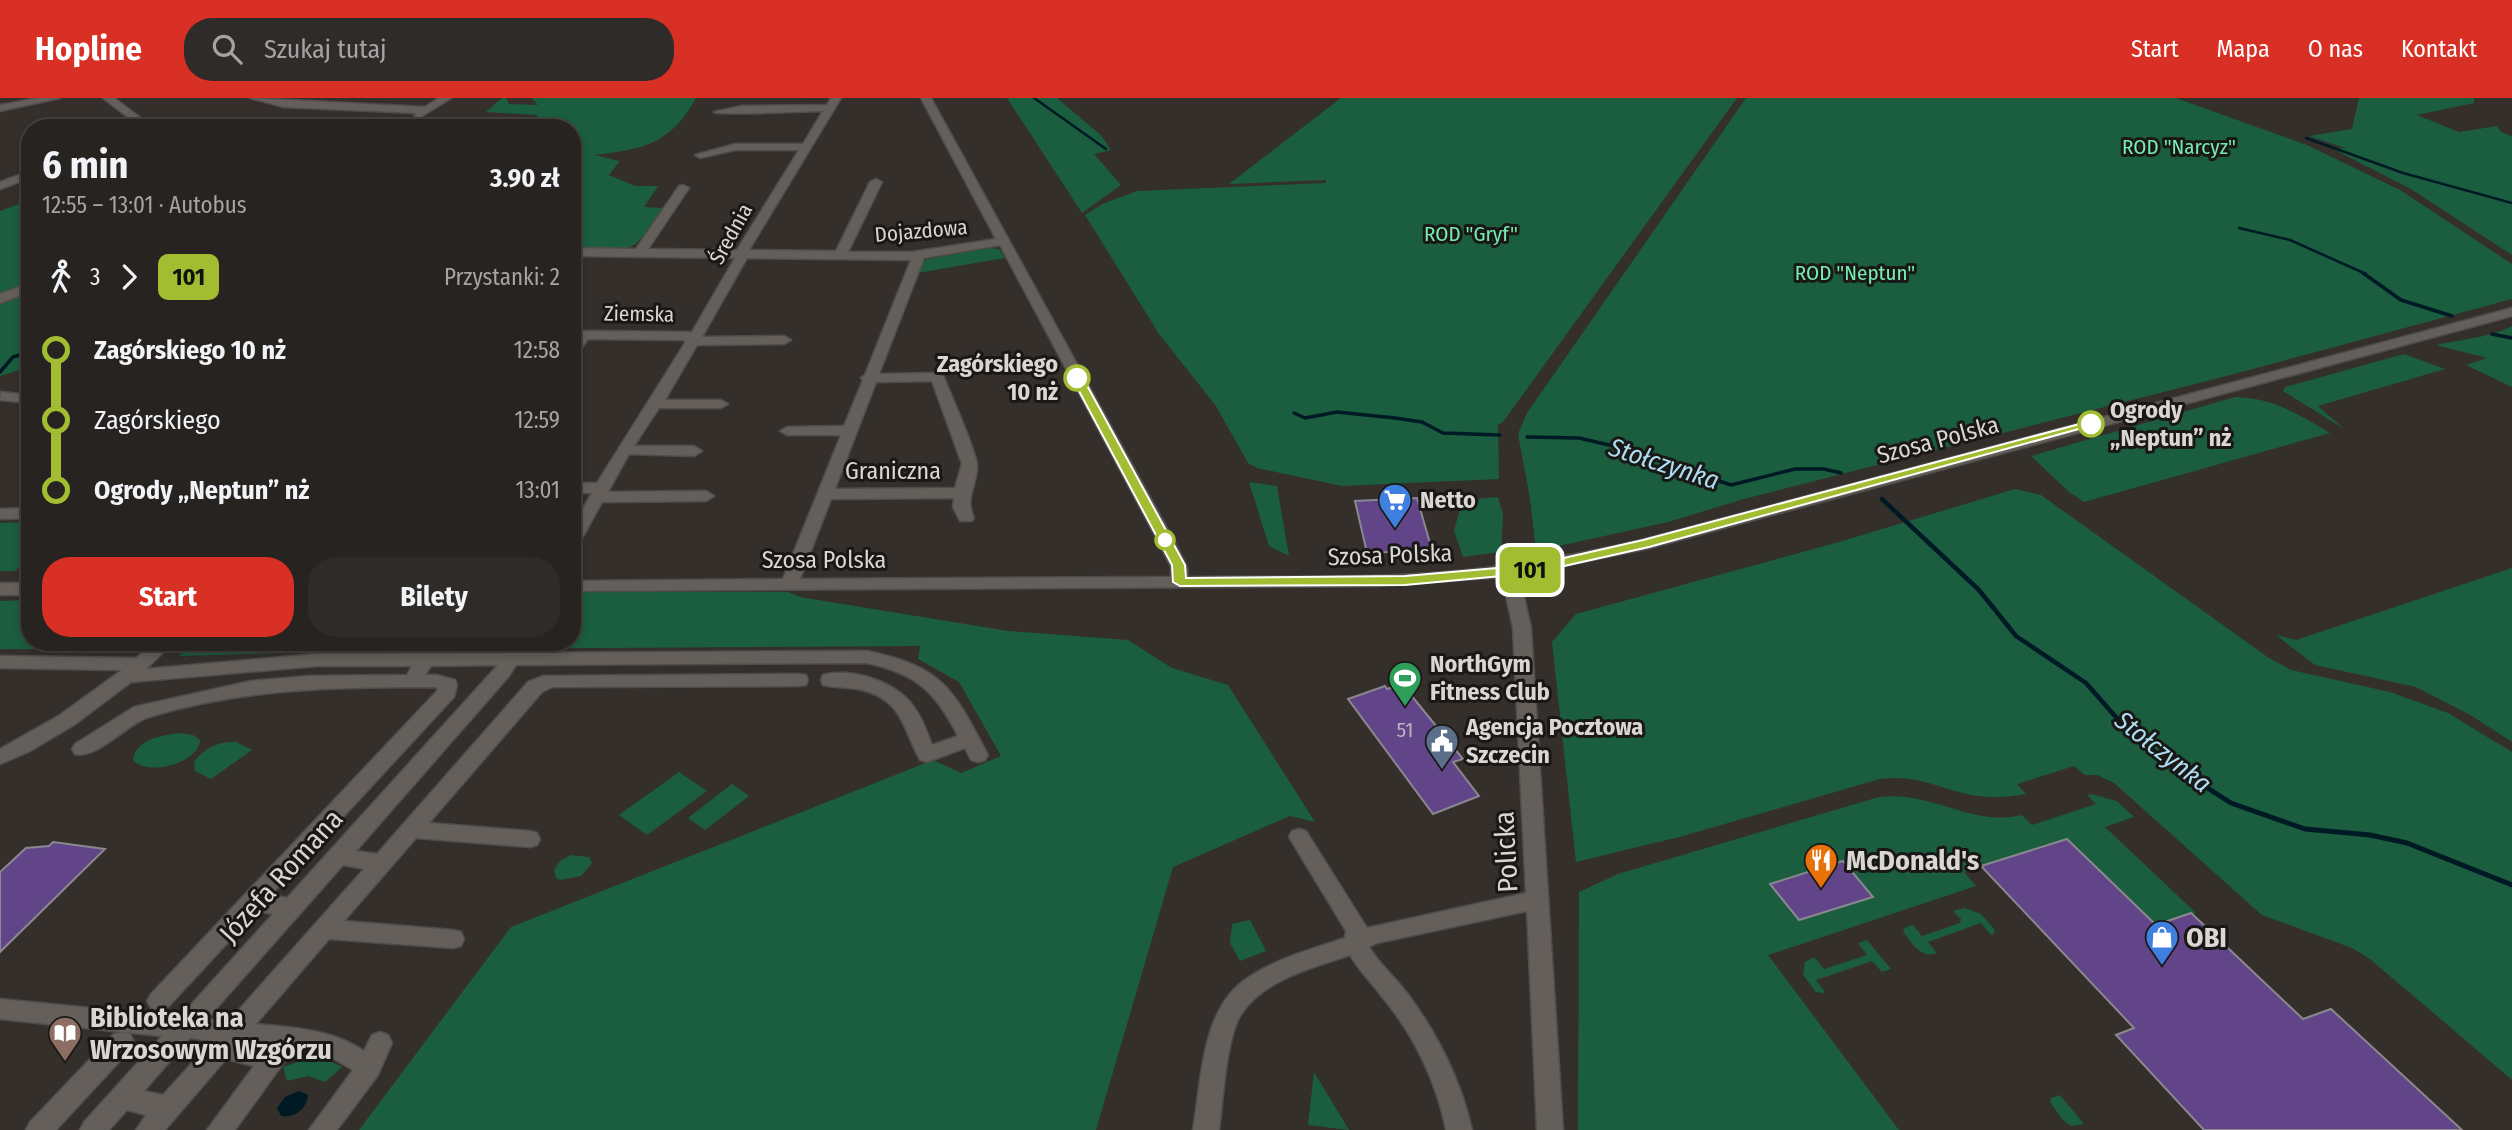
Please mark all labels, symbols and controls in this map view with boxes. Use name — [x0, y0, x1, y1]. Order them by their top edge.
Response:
search box — [184, 18, 674, 81]
text: Hopline — [35, 29, 142, 69]
icon: search — [208, 30, 246, 68]
text: Szukaj tutaj — [264, 34, 387, 65]
text: Start — [2131, 35, 2179, 63]
text: Mapa — [2217, 35, 2270, 63]
text: O nas — [2308, 35, 2363, 63]
text: Kontakt — [2401, 35, 2477, 63]
park label: ROD "Narcyz" — [2122, 134, 2236, 160]
text: 6 min — [42, 142, 129, 188]
text: 3.90 zł — [490, 163, 560, 194]
text: 12:55 – 13:01 · Autobus — [42, 191, 247, 219]
street label: Średnia — [704, 199, 758, 269]
street label: Dojazdowa — [874, 214, 968, 248]
park label: ROD "Gryf" — [1424, 221, 1518, 247]
icon: walk — [42, 258, 80, 296]
icon: forward — [110, 258, 148, 296]
park label: ROD "Neptun" — [1795, 260, 1915, 286]
text: 3 — [90, 263, 100, 291]
text: 101 — [172, 263, 205, 291]
text: Przystanki: 2 — [444, 263, 560, 291]
street label: Ziemska — [604, 300, 674, 328]
text: Zagórskiego 10 nż — [94, 335, 286, 366]
text: 12:58 — [514, 336, 560, 364]
place label: Zagórskiego 10 nż — [937, 350, 1058, 406]
marker: Zagórskiego 10 nż — [1064, 365, 1090, 391]
place label: Ogrody „Neptun” nż — [2110, 396, 2231, 452]
text: Zagórskiego — [94, 405, 221, 436]
text: 12:59 — [515, 406, 560, 434]
street label: Szosa Polska — [1874, 410, 2002, 470]
marker: Ogrody „Neptun” nż — [2078, 411, 2104, 437]
water label: Stołczynka — [1604, 431, 1723, 496]
street label: Graniczna — [845, 457, 941, 485]
text: Ogrody „Neptun” nż — [94, 475, 309, 506]
text: 13:01 — [515, 476, 560, 504]
supermarket icon: Netto — [1376, 481, 1414, 530]
place label: Netto — [1420, 486, 1476, 514]
unlabelled marker — [1155, 530, 1175, 550]
street label: Szosa Polska — [1327, 539, 1453, 571]
street label: Szosa Polska — [762, 546, 886, 574]
line badge: 101 — [1490, 547, 1570, 593]
text: 101 — [1514, 556, 1546, 584]
button: Start — [42, 557, 294, 637]
button: Bilety — [308, 557, 560, 637]
place label: NorthGym Fitness Club — [1430, 650, 1550, 706]
sports icon: NorthGym Fitness Club — [1386, 659, 1424, 708]
water label: Stołczynka — [2108, 704, 2217, 799]
place label: Agencja Pocztowa Szczecin — [1465, 713, 1643, 769]
house number: 51 — [1397, 717, 1413, 743]
public building icon: Agencja Pocztowa Szczecin — [1423, 722, 1461, 771]
street label: Józefa Romana — [212, 802, 350, 950]
street label: Policka — [1487, 811, 1525, 893]
restaurant icon: McDonald's — [1802, 841, 1840, 890]
place label: McDonald's — [1846, 844, 1979, 877]
shop icon: OBI — [2143, 918, 2181, 967]
place label: OBI — [2186, 921, 2227, 954]
place label: Biblioteka na Wrzosowym Wzgórzu — [90, 1001, 332, 1066]
library icon: Biblioteka na Wrzosowym Wzgórzu — [46, 1014, 84, 1063]

